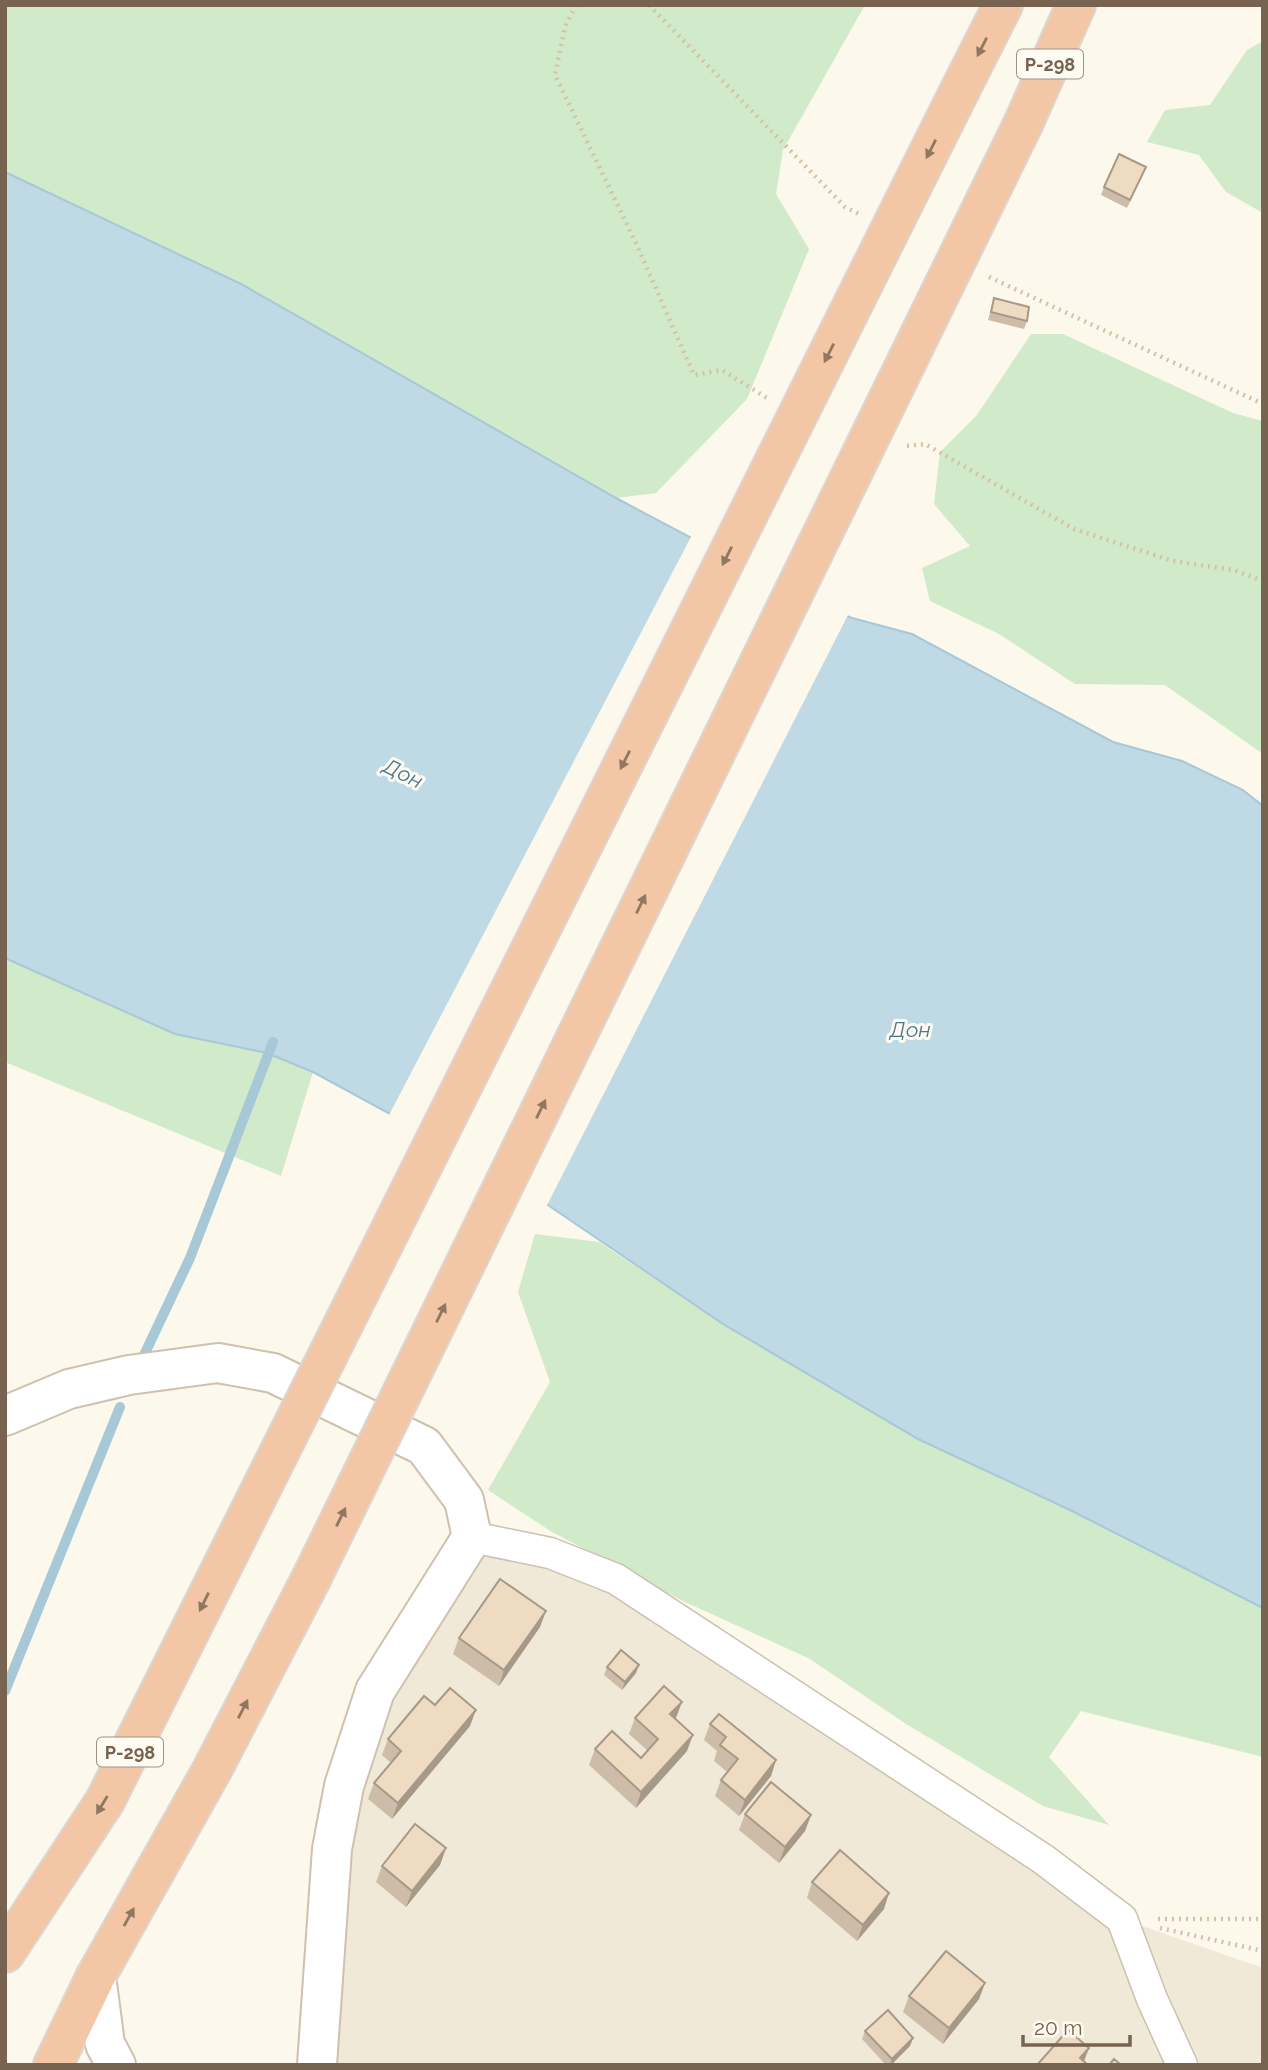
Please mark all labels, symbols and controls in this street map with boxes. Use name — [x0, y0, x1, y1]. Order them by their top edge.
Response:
one-way arrow — [977, 37, 988, 57]
road number: Р-298 — [1017, 50, 1083, 78]
one-way arrow — [925, 140, 937, 160]
one-way arrow — [824, 343, 835, 363]
one-way arrow — [722, 546, 733, 566]
one-way arrow — [620, 750, 631, 770]
water label: Дон — [378, 752, 427, 793]
one-way arrow — [635, 894, 647, 914]
water label: Дон — [889, 1017, 930, 1042]
one-way arrow — [535, 1099, 547, 1119]
one-way arrow — [435, 1303, 447, 1323]
one-way arrow — [335, 1507, 347, 1527]
one-way arrow — [199, 1592, 210, 1612]
one-way arrow — [238, 1699, 249, 1719]
road number: Р-298 — [97, 1737, 163, 1766]
one-way arrow — [96, 1795, 109, 1814]
one-way arrow — [123, 1907, 135, 1926]
scale bar — [1023, 2004, 1130, 2048]
text: 20 m — [1034, 2015, 1082, 2040]

